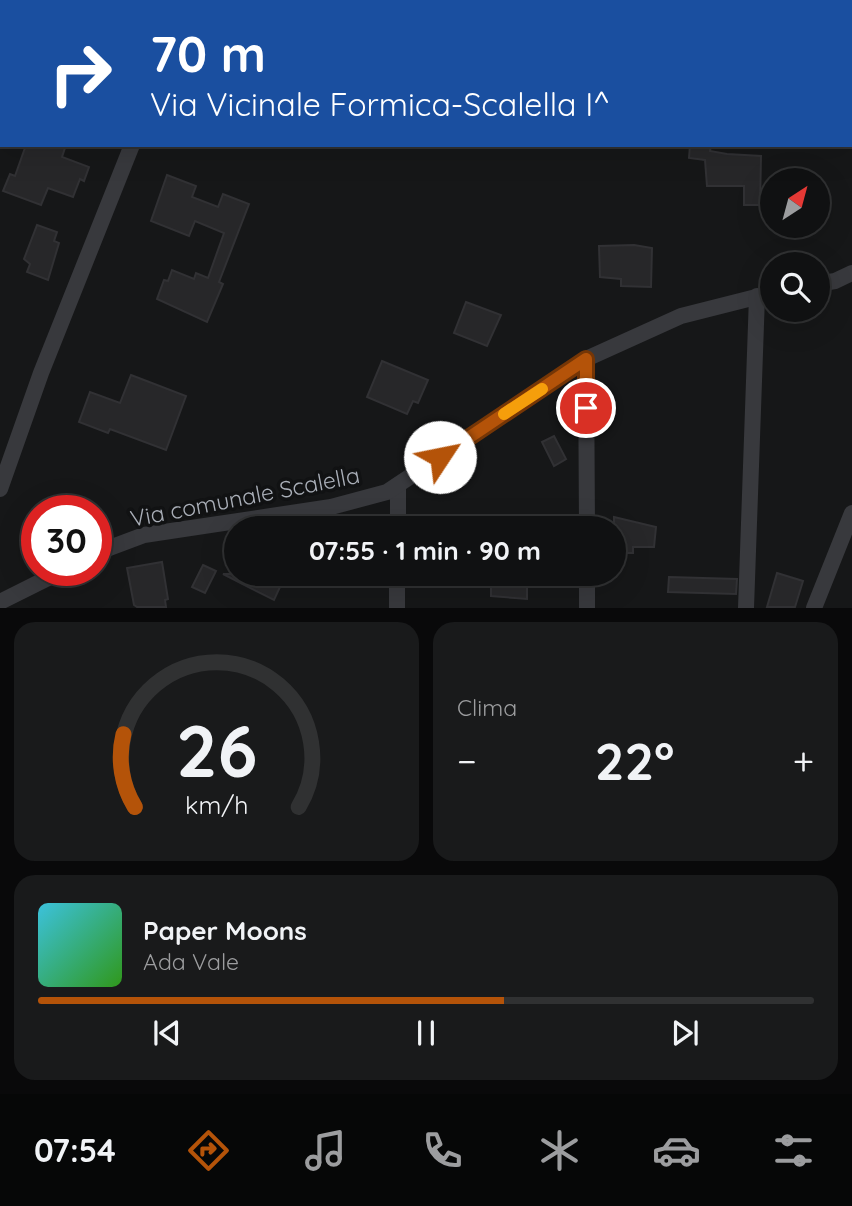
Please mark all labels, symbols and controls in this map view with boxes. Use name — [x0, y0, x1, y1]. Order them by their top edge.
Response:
text: 70 m — [150, 23, 266, 84]
icon: right — [35, 28, 126, 119]
text: Via Vicinale Formica-Scalella I^ — [150, 84, 610, 124]
north arrow — [760, 168, 830, 238]
map controls — [760, 168, 830, 322]
button: search — [760, 252, 830, 322]
pin — [556, 378, 616, 438]
icon: arrive — [567, 389, 605, 427]
position arrow — [403, 420, 477, 494]
street label: Via comunale Scalella — [128, 460, 362, 533]
speed limit sign: 30 — [21, 495, 112, 586]
text: 07:55 · 1 min · 90 m — [309, 534, 541, 567]
text: Clima — [457, 693, 517, 722]
text: 26 — [176, 705, 257, 796]
text: 22° — [595, 728, 674, 793]
text: − — [457, 737, 477, 785]
text: + — [793, 737, 814, 785]
text: km/h — [185, 789, 248, 820]
text: Paper Moons — [143, 914, 307, 947]
text: Ada Vale — [143, 947, 239, 976]
icon: previous — [148, 1014, 186, 1052]
icon: pause — [407, 1014, 445, 1052]
icon: next — [666, 1014, 704, 1052]
icon: directions — [184, 1126, 233, 1175]
icon: music — [301, 1126, 350, 1175]
icon: phone — [418, 1126, 467, 1175]
icon: climate — [535, 1126, 584, 1175]
icon: car — [652, 1126, 701, 1175]
icon: filters — [769, 1126, 818, 1175]
text: 07:54 — [34, 1130, 116, 1170]

